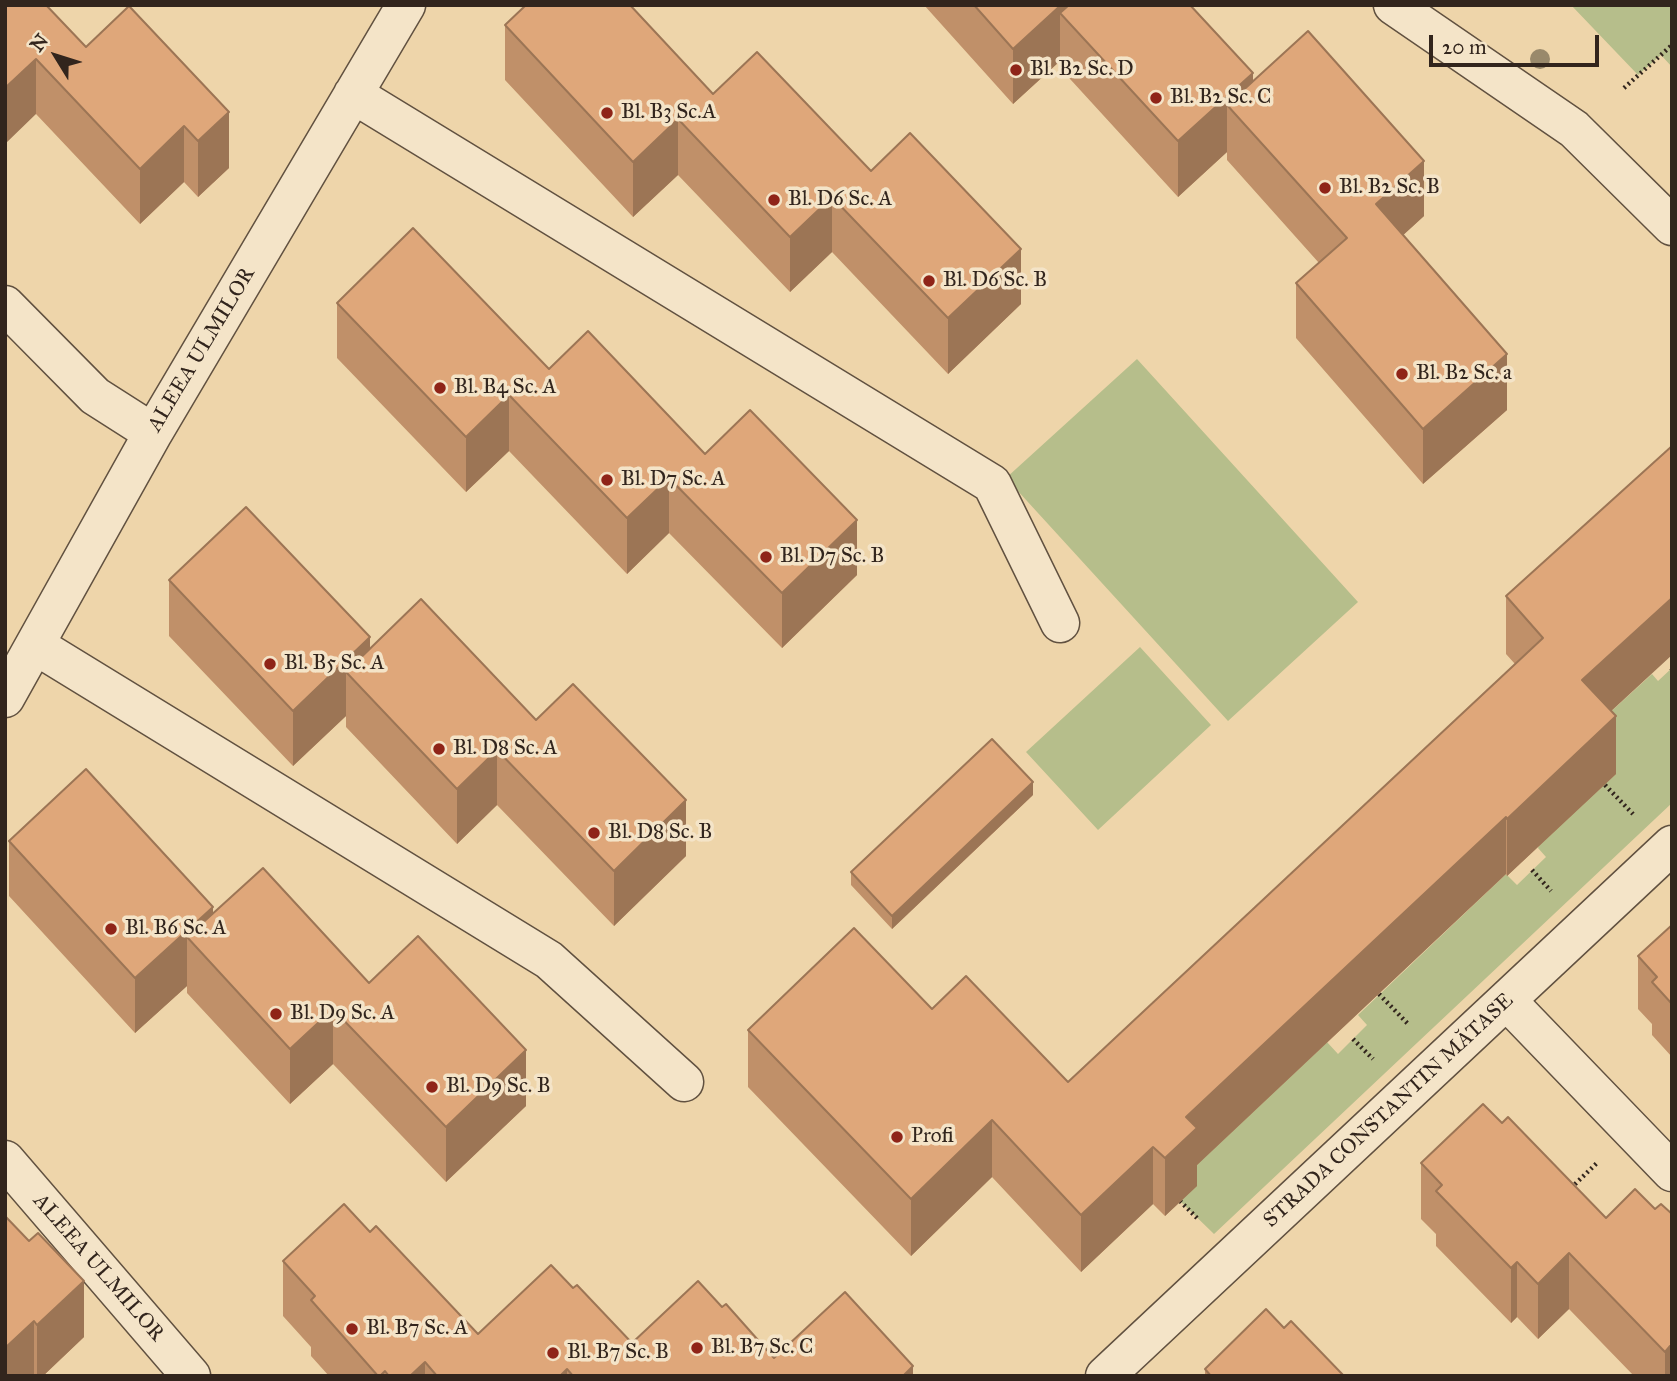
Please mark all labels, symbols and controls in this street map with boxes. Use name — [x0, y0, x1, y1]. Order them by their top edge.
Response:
north arrow — [21, 21, 91, 91]
scale bar — [1432, 21, 1602, 65]
text: N — [25, 29, 53, 56]
text: 20 m — [1442, 34, 1487, 60]
place label: Bl. B2 Sc. D — [1030, 57, 1134, 83]
marker: Bl. B2 Sc. D — [1008, 62, 1024, 78]
place label: Bl. B2 Sc. C — [1170, 85, 1271, 111]
marker: Bl. B2 Sc. C — [1148, 90, 1164, 106]
place label: Bl. B3 Sc.A — [621, 100, 716, 126]
marker: Bl. B3 Sc.A — [599, 105, 615, 121]
place label: Bl. B2 Sc. B — [1339, 175, 1440, 201]
marker: Bl. B2 Sc. B — [1317, 180, 1333, 196]
place label: Bl. D6 Sc. A — [788, 187, 892, 213]
marker: Bl. D6 Sc. A — [766, 192, 782, 208]
street label: ALEEA ULMILOR — [143, 263, 261, 437]
place label: Bl. D6 Sc. B — [943, 268, 1047, 294]
marker: Bl. D6 Sc. B — [921, 273, 937, 289]
place label: Bl. B2 Sc. a — [1416, 361, 1512, 387]
marker: Bl. B2 Sc. a — [1394, 366, 1410, 382]
place label: Bl. B4 Sc. A — [454, 375, 557, 401]
marker: Bl. B4 Sc. A — [432, 380, 448, 396]
place label: Bl. D7 Sc. A — [621, 467, 726, 493]
marker: Bl. D7 Sc. A — [599, 472, 615, 488]
place label: Bl. D7 Sc. B — [780, 544, 884, 570]
marker: Bl. D7 Sc. B — [758, 549, 774, 565]
place label: Bl. B5 Sc. A — [284, 651, 385, 677]
marker: Bl. B5 Sc. A — [262, 656, 278, 672]
place label: Bl. D8 Sc. A — [453, 736, 558, 762]
marker: Bl. D8 Sc. A — [431, 741, 447, 757]
place label: Bl. D8 Sc. B — [608, 820, 712, 846]
marker: Bl. D8 Sc. B — [586, 825, 602, 841]
place label: Bl. B6 Sc. A — [125, 916, 227, 942]
marker: Bl. B6 Sc. A — [103, 921, 119, 937]
street label: STRADA CONSTANTIN MĂTASE — [1259, 988, 1519, 1234]
place label: Bl. D9 Sc. A — [290, 1001, 395, 1027]
marker: Bl. D9 Sc. A — [268, 1006, 284, 1022]
place label: Bl. D9 Sc. B — [446, 1074, 551, 1100]
marker: Bl. D9 Sc. B — [424, 1079, 440, 1095]
place label: Profi — [911, 1124, 954, 1150]
marker: Profi — [889, 1129, 905, 1145]
street label: ALEEA ULMILOR — [27, 1189, 169, 1347]
place label: Bl. B7 Sc. A — [366, 1316, 468, 1342]
marker: Bl. B7 Sc. A — [344, 1321, 360, 1337]
place label: Bl. B7 Sc. C — [711, 1335, 813, 1361]
place label: Bl. B7 Sc. B — [567, 1340, 669, 1366]
marker: Bl. B7 Sc. C — [689, 1340, 705, 1356]
marker: Bl. B7 Sc. B — [545, 1345, 561, 1361]

